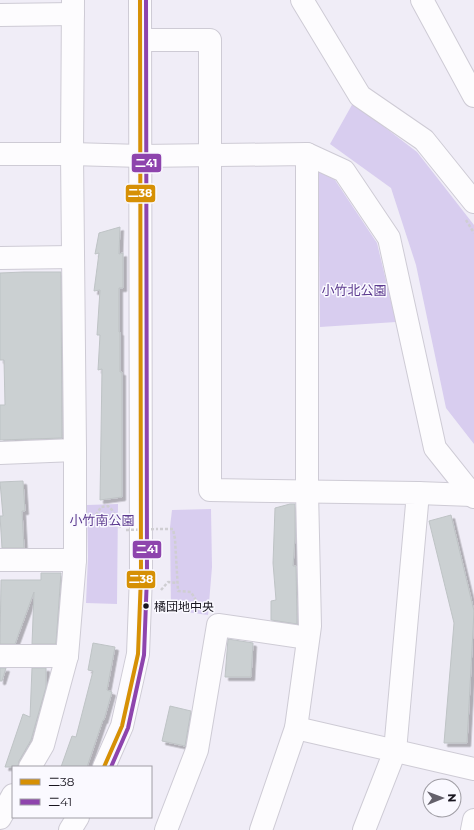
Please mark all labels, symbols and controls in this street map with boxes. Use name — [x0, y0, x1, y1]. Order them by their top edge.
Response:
line badge: 二41 — [131, 153, 162, 173]
text: 二41 — [135, 156, 157, 170]
line badge: 二38 — [125, 184, 156, 203]
text: 二38 — [128, 186, 152, 200]
park label: 小竹北公園 — [321, 282, 387, 298]
park label: 小竹南公園 — [69, 512, 135, 528]
line badge: 二41 — [132, 540, 162, 559]
text: 二41 — [136, 542, 158, 556]
line badge: 二38 — [126, 570, 156, 589]
text: 二38 — [129, 572, 153, 586]
place label: 橘団地中央 — [154, 599, 214, 614]
marker: 橘団地中央 — [141, 601, 151, 611]
legend — [12, 766, 152, 818]
text: 二38 — [48, 774, 75, 789]
north arrow — [422, 778, 462, 818]
text: N — [445, 793, 459, 802]
text: 二41 — [48, 794, 72, 809]

